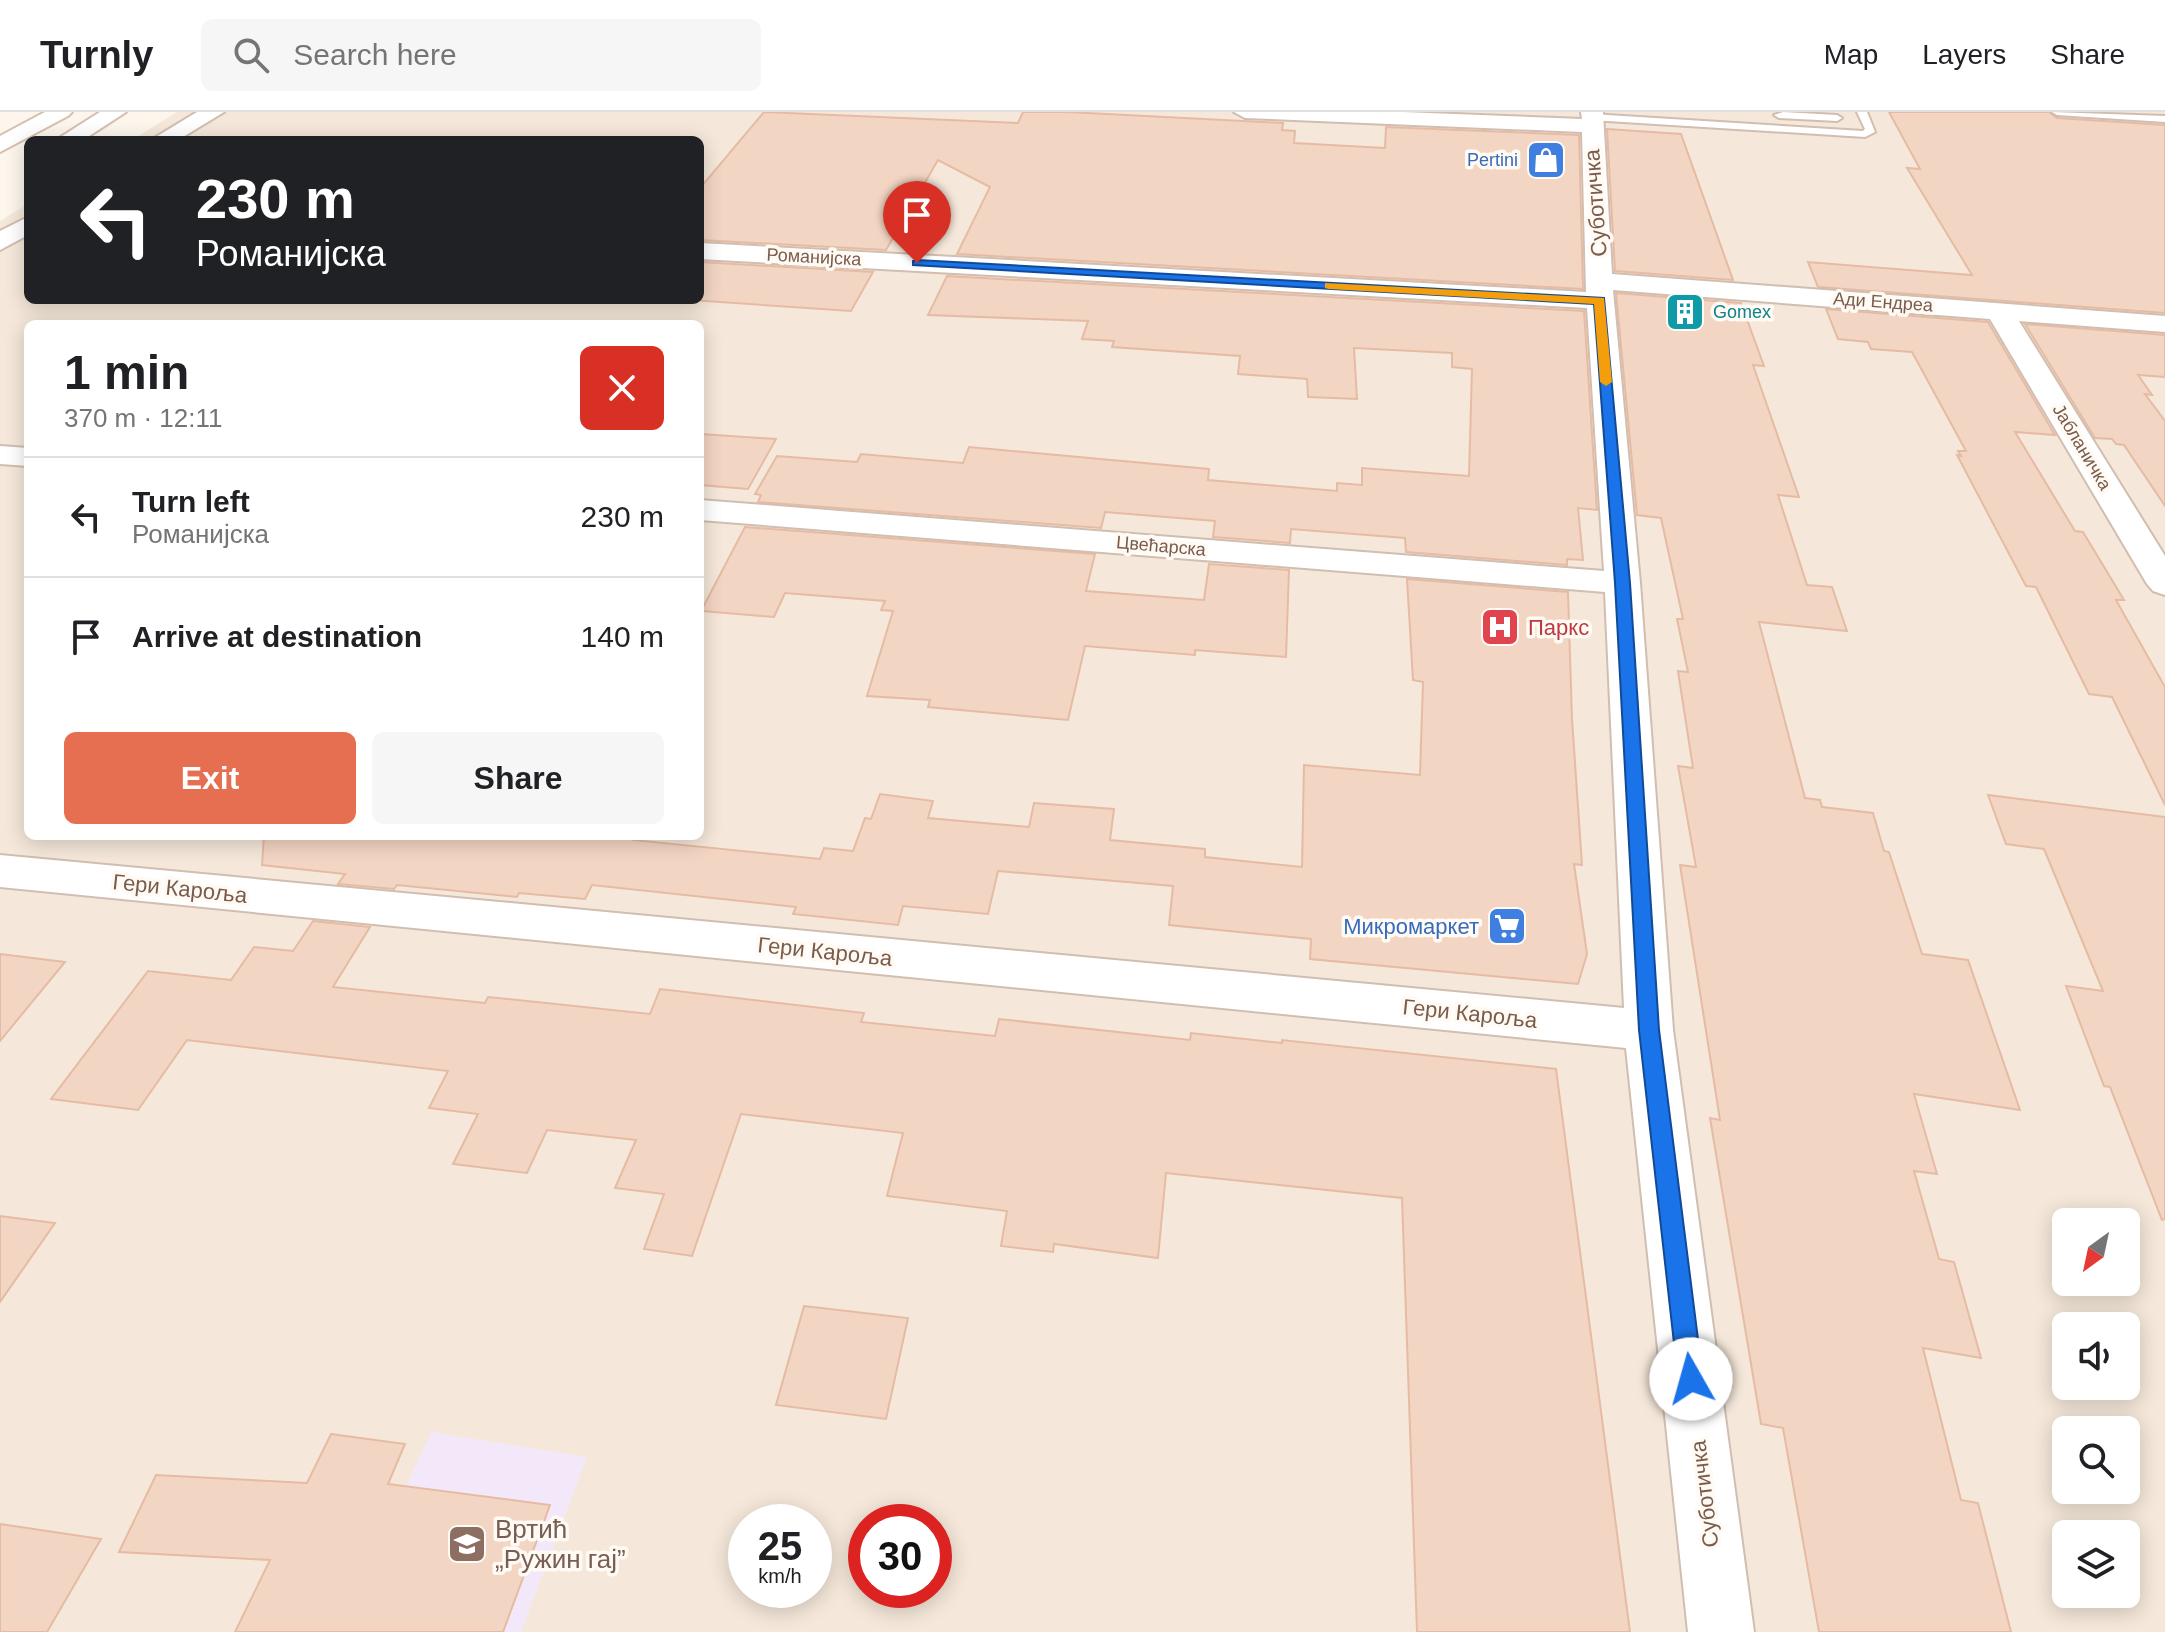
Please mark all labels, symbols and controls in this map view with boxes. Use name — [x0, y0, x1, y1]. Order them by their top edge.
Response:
search box — [201, 19, 761, 91]
icon: search — [229, 33, 273, 77]
text: Turnly — [40, 34, 153, 76]
text: Search here — [293, 38, 457, 71]
text: Map — [1824, 39, 1878, 70]
text: Layers — [1922, 39, 2006, 70]
text: Share — [2050, 39, 2125, 70]
shop icon: Pertini — [1525, 139, 1567, 181]
street label: Суботичка — [1579, 148, 1612, 258]
place label: Pertini — [1467, 150, 1518, 170]
text: 230 m — [196, 167, 355, 230]
icon: left — [64, 168, 168, 272]
pin — [883, 181, 951, 263]
icon: arrive — [895, 193, 939, 237]
text: Романијска — [196, 233, 386, 274]
street label: Романијска — [766, 245, 863, 270]
street label: Ади Ендреа — [1832, 289, 1935, 316]
building icon: Gomex — [1664, 291, 1706, 333]
place label: Gomex — [1713, 302, 1771, 322]
text: 1 min — [64, 346, 189, 399]
button: close — [580, 346, 664, 430]
street label: Јабланичка — [2049, 400, 2116, 494]
text: 370 m · 12:11 — [64, 403, 223, 433]
text: Turn left — [132, 485, 250, 518]
icon: left — [64, 495, 108, 539]
text: 230 m — [581, 500, 664, 533]
text: Романијска — [132, 519, 269, 549]
street label: Цвећарска — [1115, 532, 1208, 560]
hospital icon: Паркс — [1479, 606, 1521, 648]
icon: arrive — [64, 615, 108, 659]
place label: Паркс — [1528, 615, 1589, 640]
text: Arrive at destination — [132, 620, 422, 653]
text: 140 m — [581, 620, 664, 653]
button: Exit — [64, 732, 356, 824]
button: Share — [372, 732, 664, 824]
street label: Гери Кароља — [112, 869, 249, 908]
supermarket icon: Микромаркет — [1486, 905, 1528, 947]
place label: Микромаркет — [1343, 914, 1479, 939]
street label: Гери Кароља — [757, 932, 894, 971]
street label: Гери Кароља — [1402, 994, 1539, 1033]
north arrow — [2052, 1208, 2140, 1296]
map controls — [2052, 1208, 2140, 1608]
button: sound — [2052, 1312, 2140, 1400]
position arrow — [1649, 1337, 1733, 1421]
button: search — [2052, 1416, 2140, 1504]
street label: Суботичка — [1685, 1438, 1723, 1549]
speed limit sign: 30 — [848, 1504, 952, 1608]
place label: Вртић „Ружин гај” — [495, 1514, 626, 1574]
button: layers — [2052, 1520, 2140, 1608]
school or university icon: Вртић „Ружин гај” — [446, 1523, 488, 1565]
text: 25 — [758, 1524, 802, 1568]
text: km/h — [758, 1565, 802, 1587]

